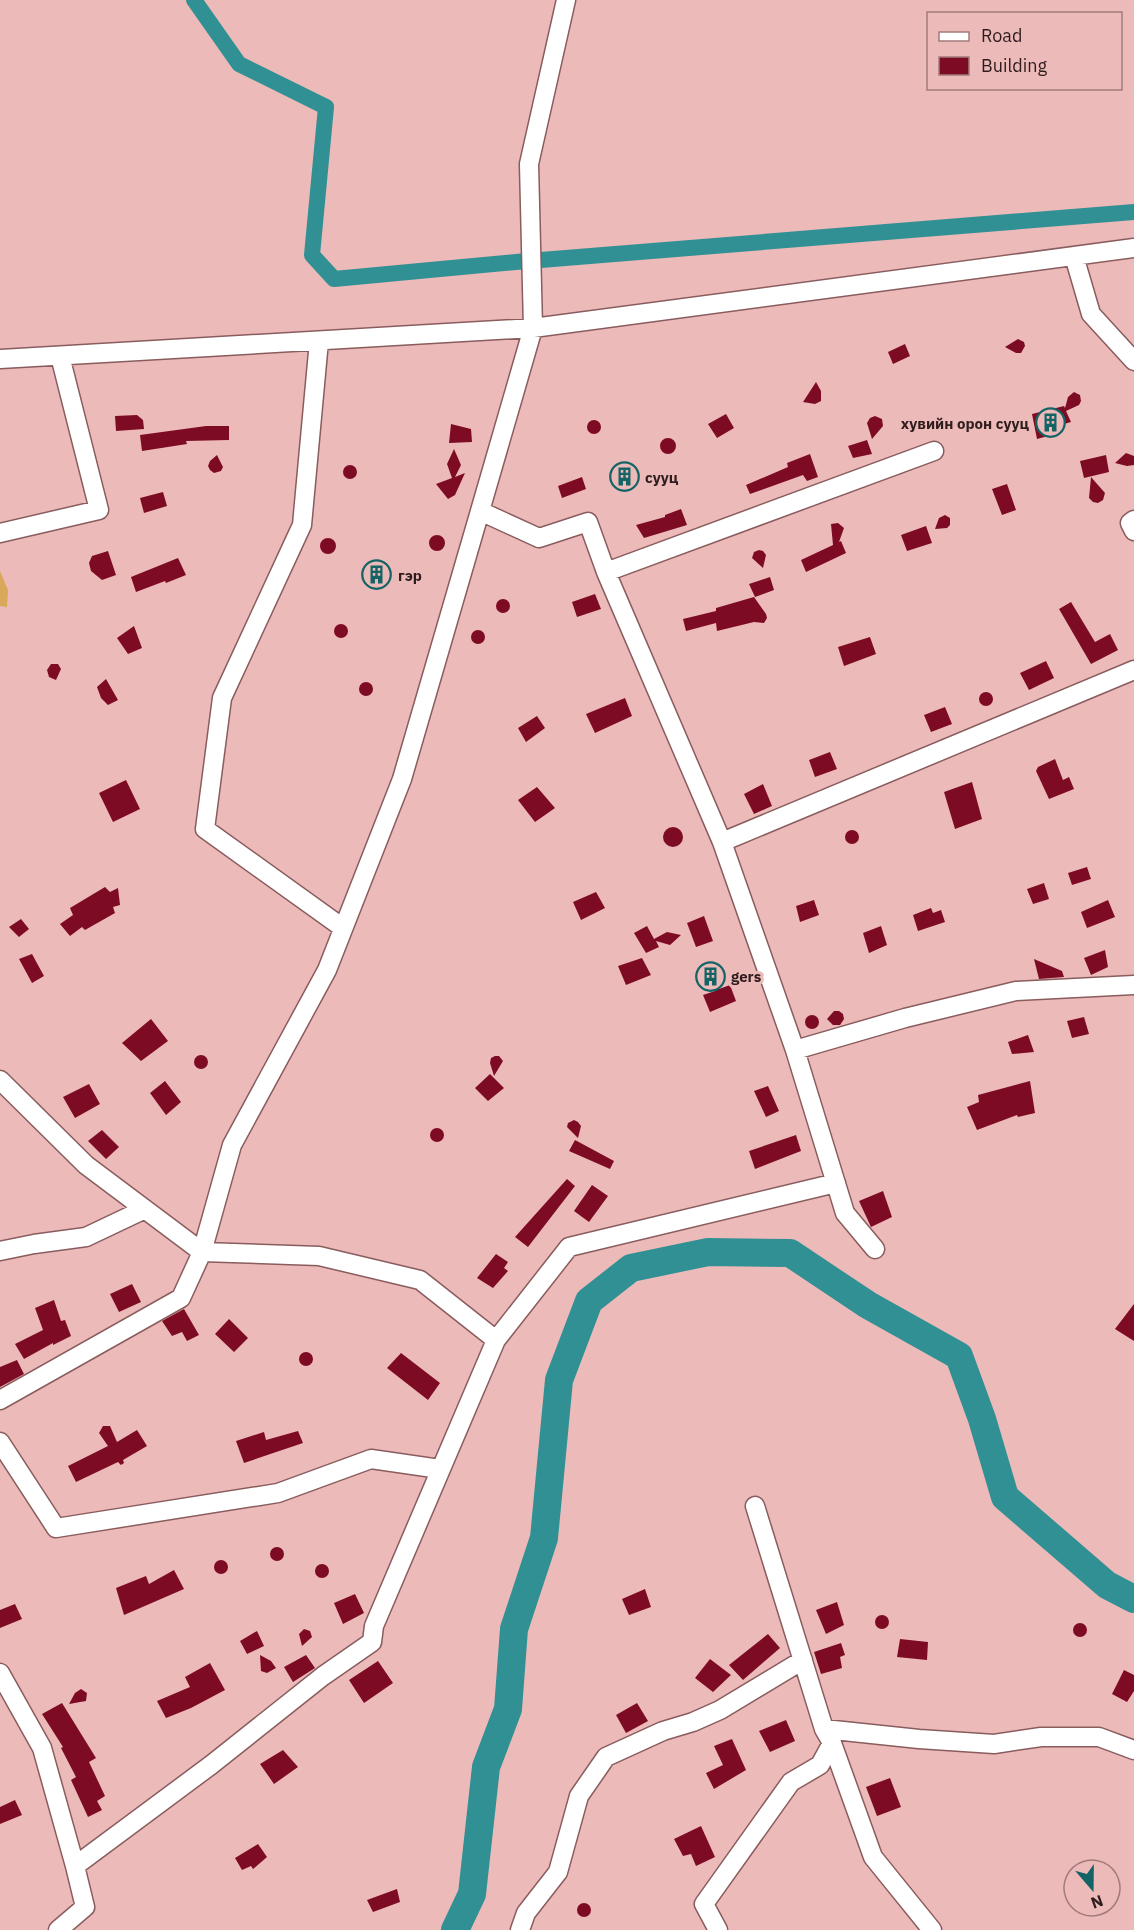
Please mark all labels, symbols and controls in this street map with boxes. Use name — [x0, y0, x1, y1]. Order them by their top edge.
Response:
legend — [927, 12, 1122, 90]
text: Road — [981, 24, 1022, 47]
text: Building — [981, 54, 1048, 77]
building icon: хувийн орон сууц — [1034, 407, 1066, 439]
place label: хувийн орон сууц — [901, 414, 1029, 433]
building icon: сууц — [608, 461, 640, 493]
place label: сууц — [645, 468, 679, 487]
building icon: гэр — [361, 559, 393, 591]
place label: гэр — [398, 566, 422, 585]
building icon: gers — [694, 960, 726, 992]
place label: gers — [731, 967, 762, 986]
north arrow — [1062, 1858, 1122, 1918]
text: N — [1088, 1891, 1106, 1913]

